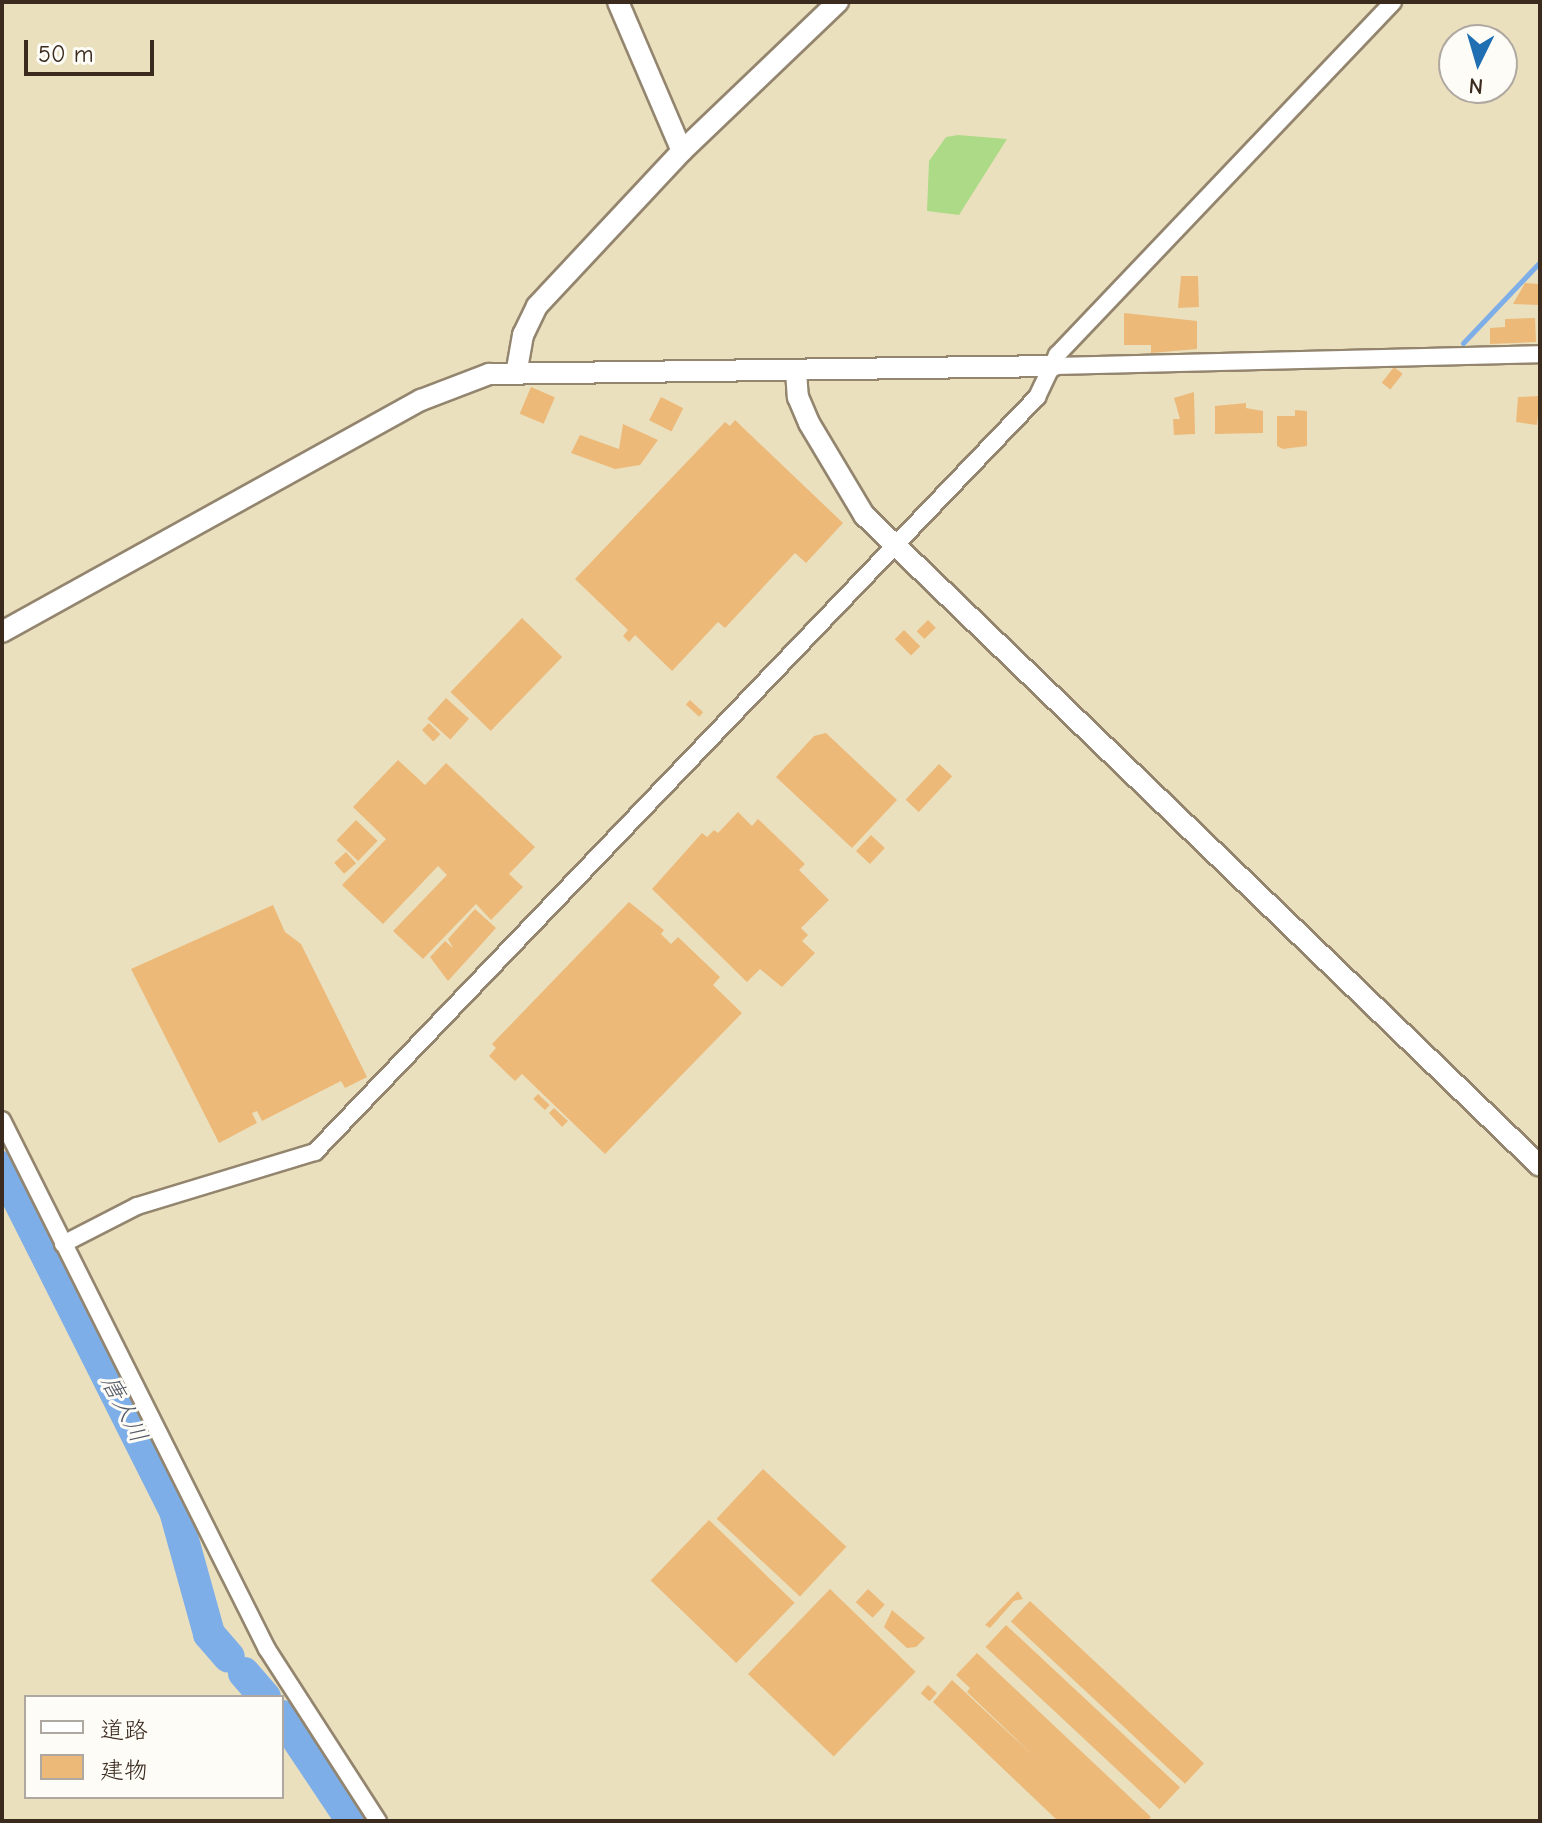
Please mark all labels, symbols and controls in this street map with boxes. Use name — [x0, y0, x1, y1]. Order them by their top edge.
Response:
scale bar — [28, 24, 158, 74]
north arrow — [1438, 24, 1518, 104]
text: 50 m — [38, 40, 94, 68]
text: N — [1468, 72, 1484, 99]
water label: 唐人川 — [95, 1370, 153, 1448]
legend — [24, 1695, 284, 1799]
text: 道路 — [100, 1716, 148, 1744]
text: 建物 — [100, 1756, 148, 1784]

